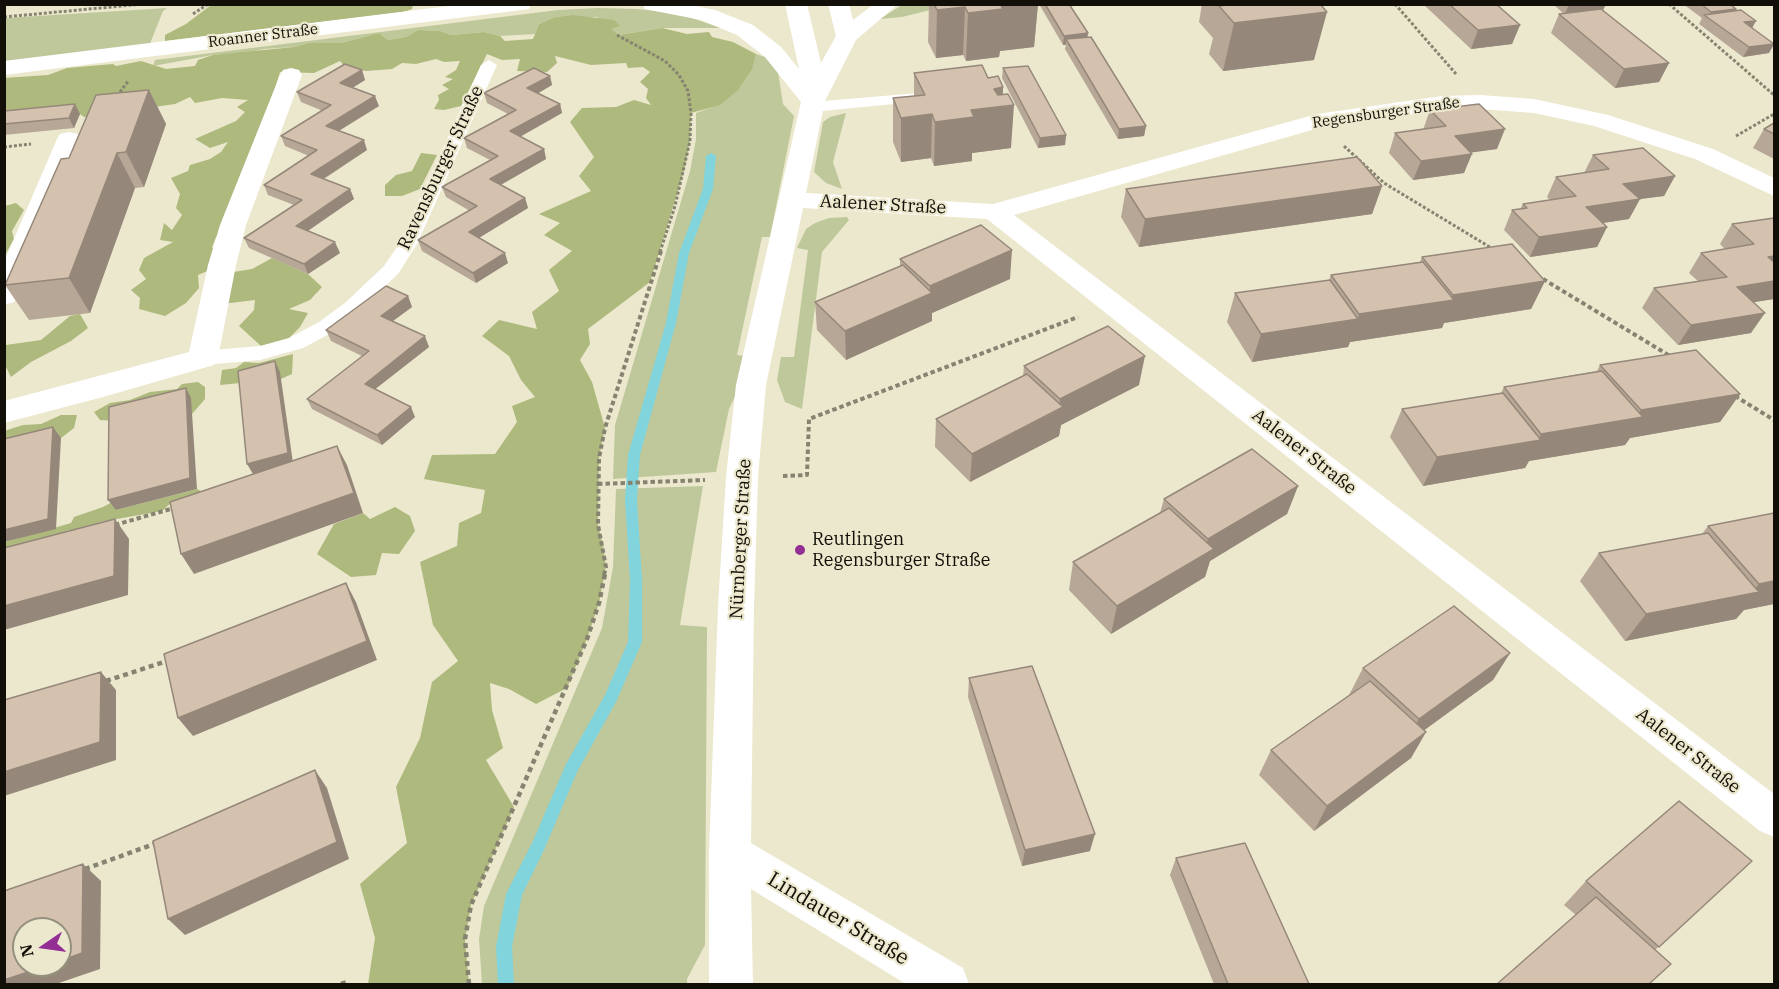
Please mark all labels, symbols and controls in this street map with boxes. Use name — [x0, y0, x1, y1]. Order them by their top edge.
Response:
street label: Roanner Straße — [207, 20, 319, 52]
street label: Ravensburger Straße — [394, 83, 488, 253]
street label: Regensburger Straße — [1311, 94, 1461, 132]
street label: Aalener Straße — [819, 191, 947, 219]
street label: Aalener Straße — [1248, 405, 1360, 499]
street label: Nürnberger Straße — [726, 458, 756, 620]
place label: Reutlingen Regensburger Straße — [812, 529, 990, 572]
marker: Reutlingen Regensburger Straße — [793, 543, 807, 557]
street label: Aalener Straße — [1632, 704, 1744, 798]
street label: Lindauer Straße — [763, 867, 913, 971]
north arrow — [12, 917, 72, 977]
text: N — [15, 942, 38, 959]

